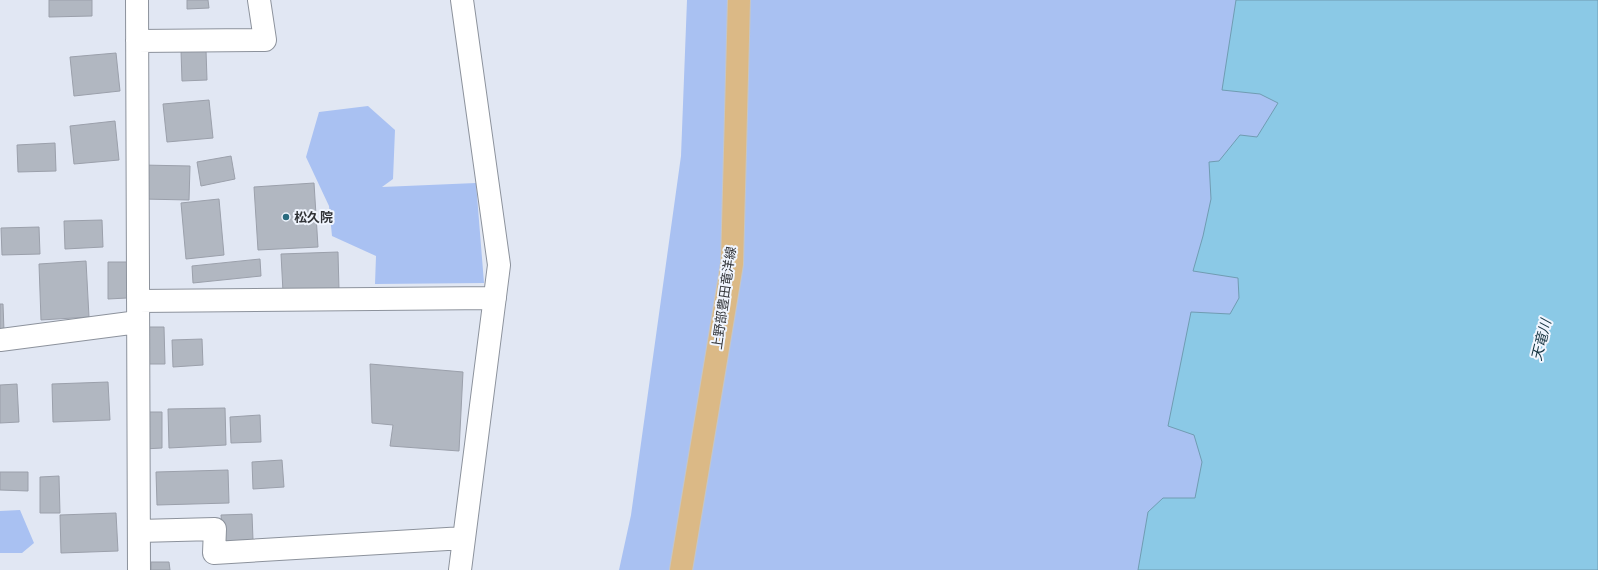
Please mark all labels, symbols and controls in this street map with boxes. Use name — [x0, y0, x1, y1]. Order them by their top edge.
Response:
place label: 松久院 — [294, 209, 333, 226]
marker: 松久院 — [281, 212, 291, 222]
street label: 上野部豊田竜洋線 — [708, 245, 740, 351]
water label: 天竜川 — [1527, 316, 1555, 363]

